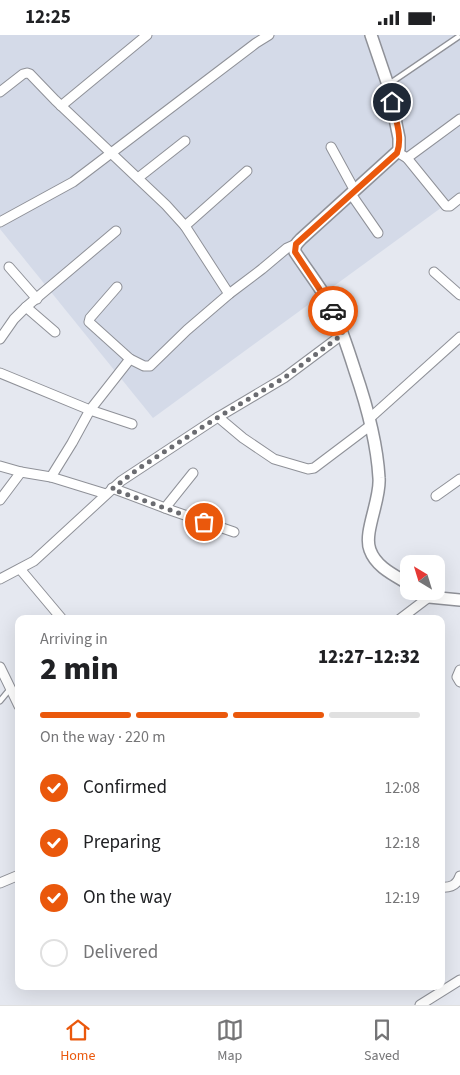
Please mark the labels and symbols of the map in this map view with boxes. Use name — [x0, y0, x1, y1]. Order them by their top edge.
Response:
pin — [371, 81, 413, 123]
courier — [308, 286, 358, 336]
pin — [183, 501, 225, 543]
north arrow — [400, 555, 445, 600]

